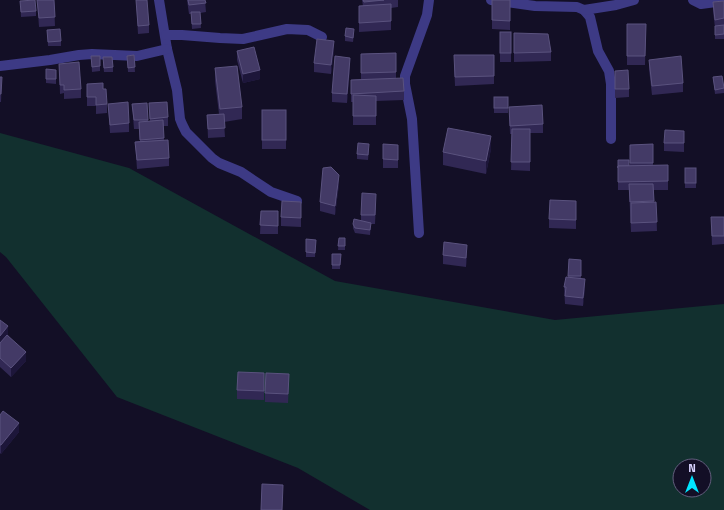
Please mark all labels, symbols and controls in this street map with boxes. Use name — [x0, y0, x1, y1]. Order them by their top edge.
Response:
north arrow — [672, 458, 712, 498]
text: N — [688, 460, 696, 476]

